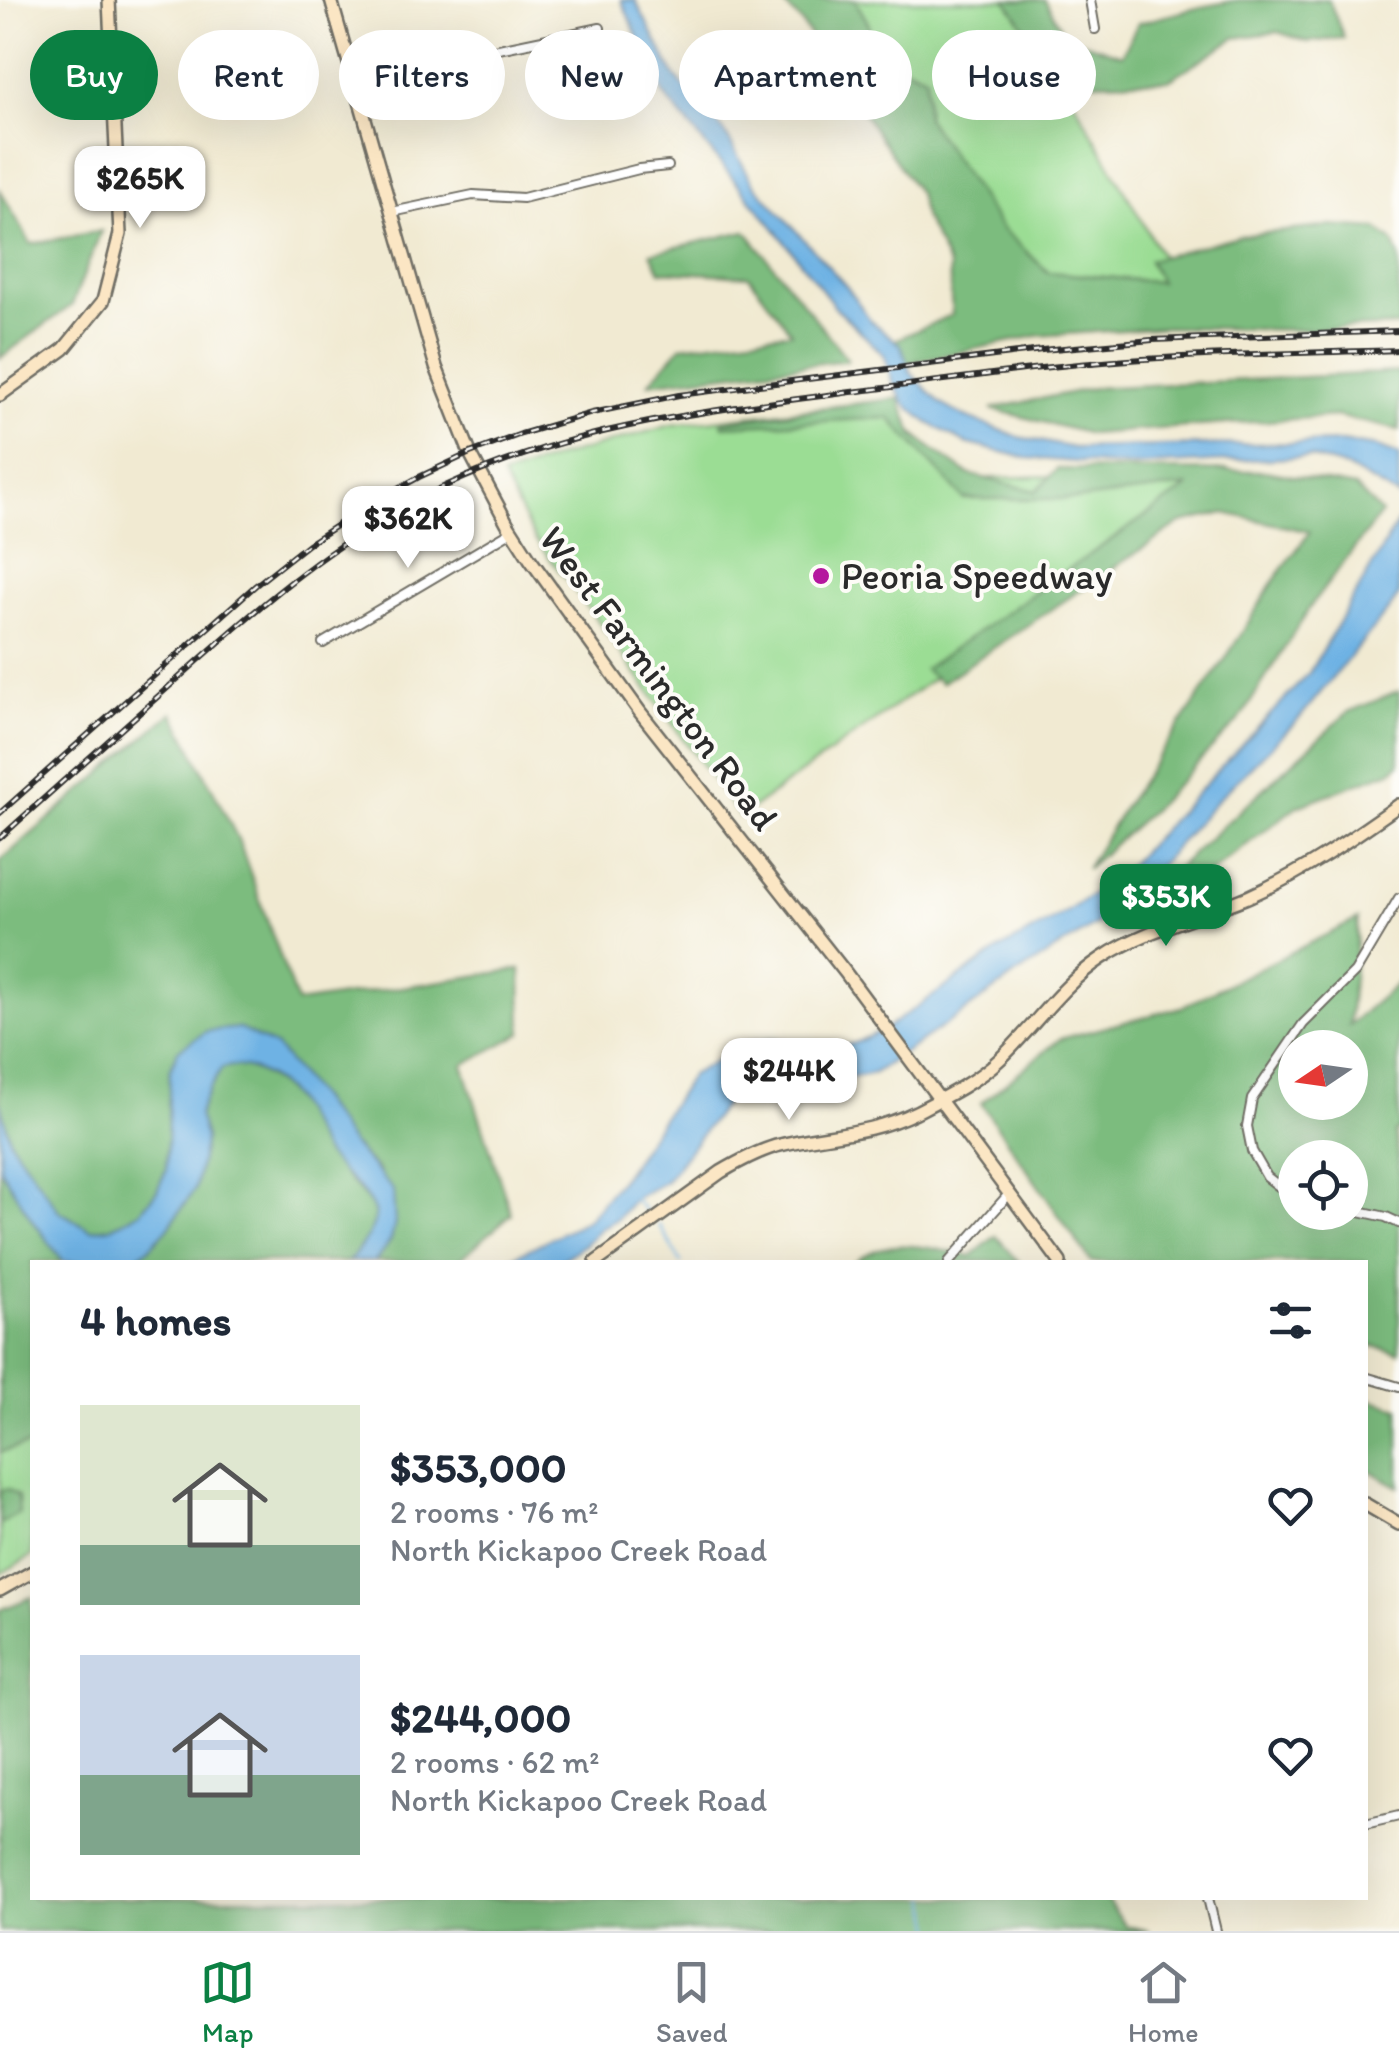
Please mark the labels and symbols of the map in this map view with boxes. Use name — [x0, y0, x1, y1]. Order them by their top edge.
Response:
pin: $265K — [70, 146, 210, 231]
pin: $362K — [338, 486, 478, 571]
street label: West Farmington Road — [530, 517, 789, 839]
place label: Peoria Speedway — [841, 553, 1113, 599]
marker: Peoria Speedway — [810, 565, 832, 587]
pin: $353K — [1096, 864, 1236, 949]
north arrow — [1278, 1030, 1368, 1120]
pin: $244K — [719, 1038, 859, 1123]

